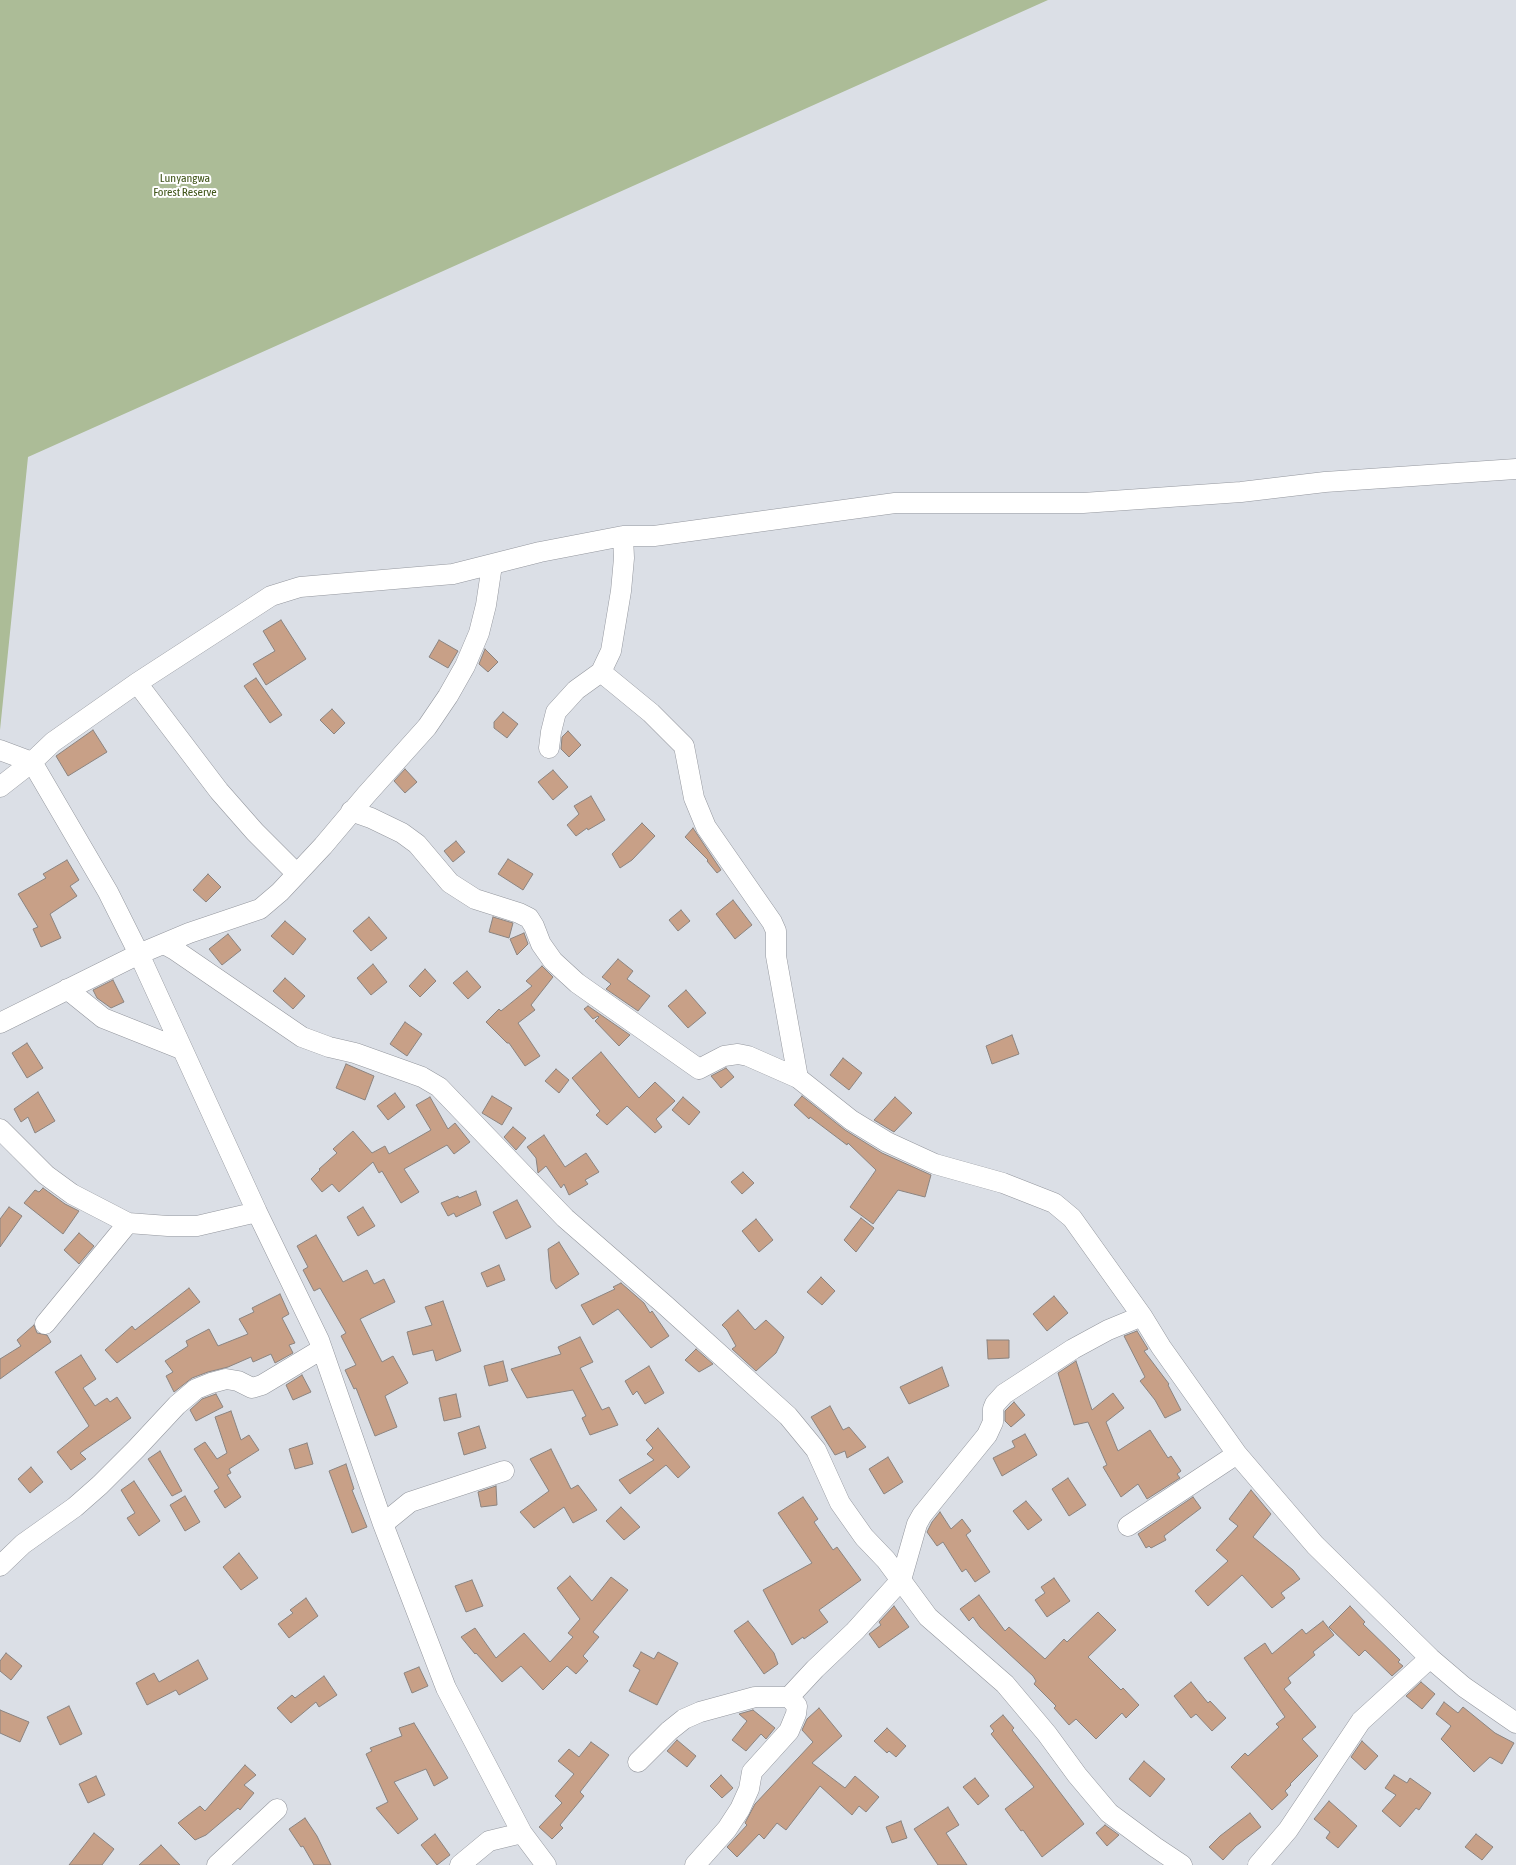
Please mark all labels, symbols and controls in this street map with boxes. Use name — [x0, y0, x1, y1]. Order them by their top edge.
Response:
park label: Lunyangwa Forest Reserve — [153, 171, 217, 199]

